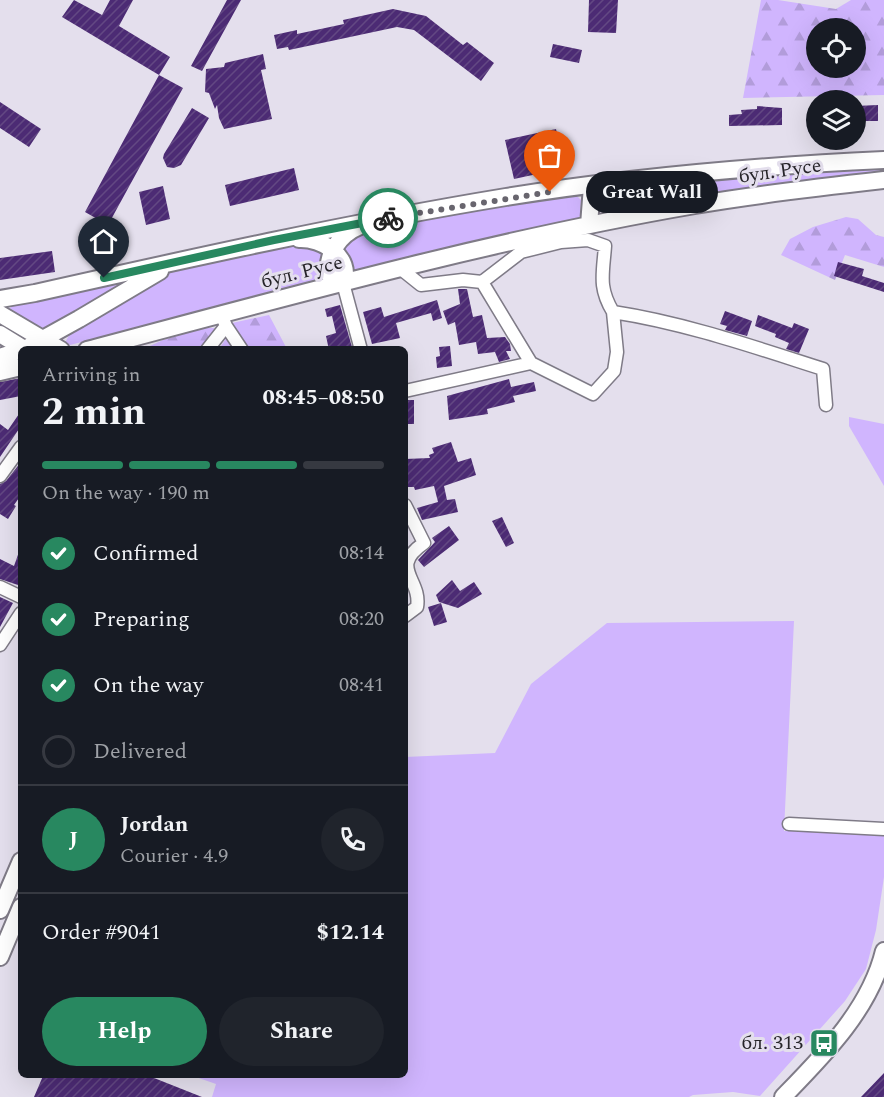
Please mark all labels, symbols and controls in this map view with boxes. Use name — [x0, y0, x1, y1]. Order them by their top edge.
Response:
map controls — [806, 18, 866, 150]
button: locate — [806, 18, 866, 78]
button: layers — [806, 90, 866, 150]
pin — [524, 130, 575, 192]
icon: bag — [533, 139, 566, 172]
street label: бул. Русе — [737, 150, 823, 192]
callout: Great Wall — [586, 171, 718, 213]
text: Great Wall — [602, 177, 702, 207]
courier — [358, 188, 418, 248]
icon: bike — [372, 202, 405, 235]
pin — [78, 216, 129, 278]
icon: home — [87, 225, 120, 258]
street label: бул. Русе — [258, 247, 346, 297]
text: Arriving in — [42, 360, 140, 390]
text: 08:45–08:50 — [262, 381, 384, 414]
text: 2 min — [42, 383, 146, 442]
text: On the way · 190 m — [42, 478, 210, 508]
icon: check — [42, 537, 75, 570]
text: Confirmed — [93, 537, 199, 570]
text: 08:14 — [339, 538, 384, 568]
icon: check — [42, 603, 75, 636]
text: Preparing — [93, 603, 190, 636]
text: 08:20 — [339, 604, 384, 634]
icon: check — [42, 669, 75, 702]
text: On the way — [93, 669, 204, 702]
text: 08:41 — [339, 670, 384, 700]
text: Delivered — [93, 735, 187, 768]
text: Jordan — [120, 808, 188, 841]
button: phone — [321, 808, 384, 871]
text: J — [69, 823, 78, 856]
text: Courier · 4.9 — [120, 841, 228, 871]
text: Order #9041 — [42, 916, 161, 949]
text: $12.14 — [316, 916, 384, 949]
button: Help — [42, 997, 207, 1066]
button: Share — [219, 997, 384, 1066]
bus stop icon: бл. 313 — [808, 1027, 840, 1059]
place label: бл. 313 — [741, 1028, 803, 1058]

